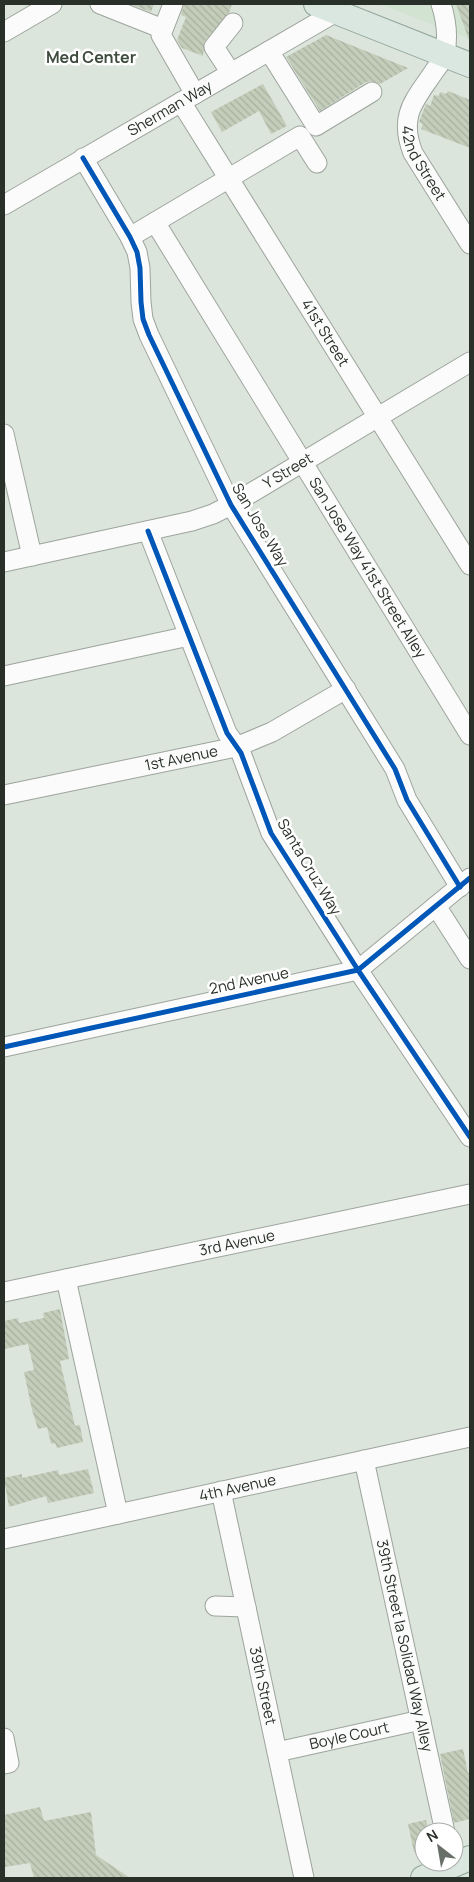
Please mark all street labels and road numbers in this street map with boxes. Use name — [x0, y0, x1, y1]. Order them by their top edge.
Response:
street label: Sherman Way — [124, 75, 216, 141]
street label: 42nd Street — [397, 125, 451, 204]
street label: 41st Street — [296, 295, 354, 370]
street label: Y Street — [259, 447, 317, 494]
street label: San Jose Way 41st Street Alley — [304, 473, 432, 662]
street label: San Jose Way — [227, 479, 294, 571]
street label: 1st Avenue — [143, 740, 220, 776]
street label: Santa Cruz Way — [272, 815, 347, 919]
street label: 2nd Avenue — [207, 962, 291, 999]
street label: 3rd Avenue — [197, 1224, 277, 1261]
street label: 4th Avenue — [197, 1469, 278, 1506]
street label: 39th Street la Solidad Way Alley — [372, 1537, 438, 1754]
street label: 39th Street — [245, 1644, 282, 1727]
street label: Boyle Court — [307, 1716, 391, 1754]

